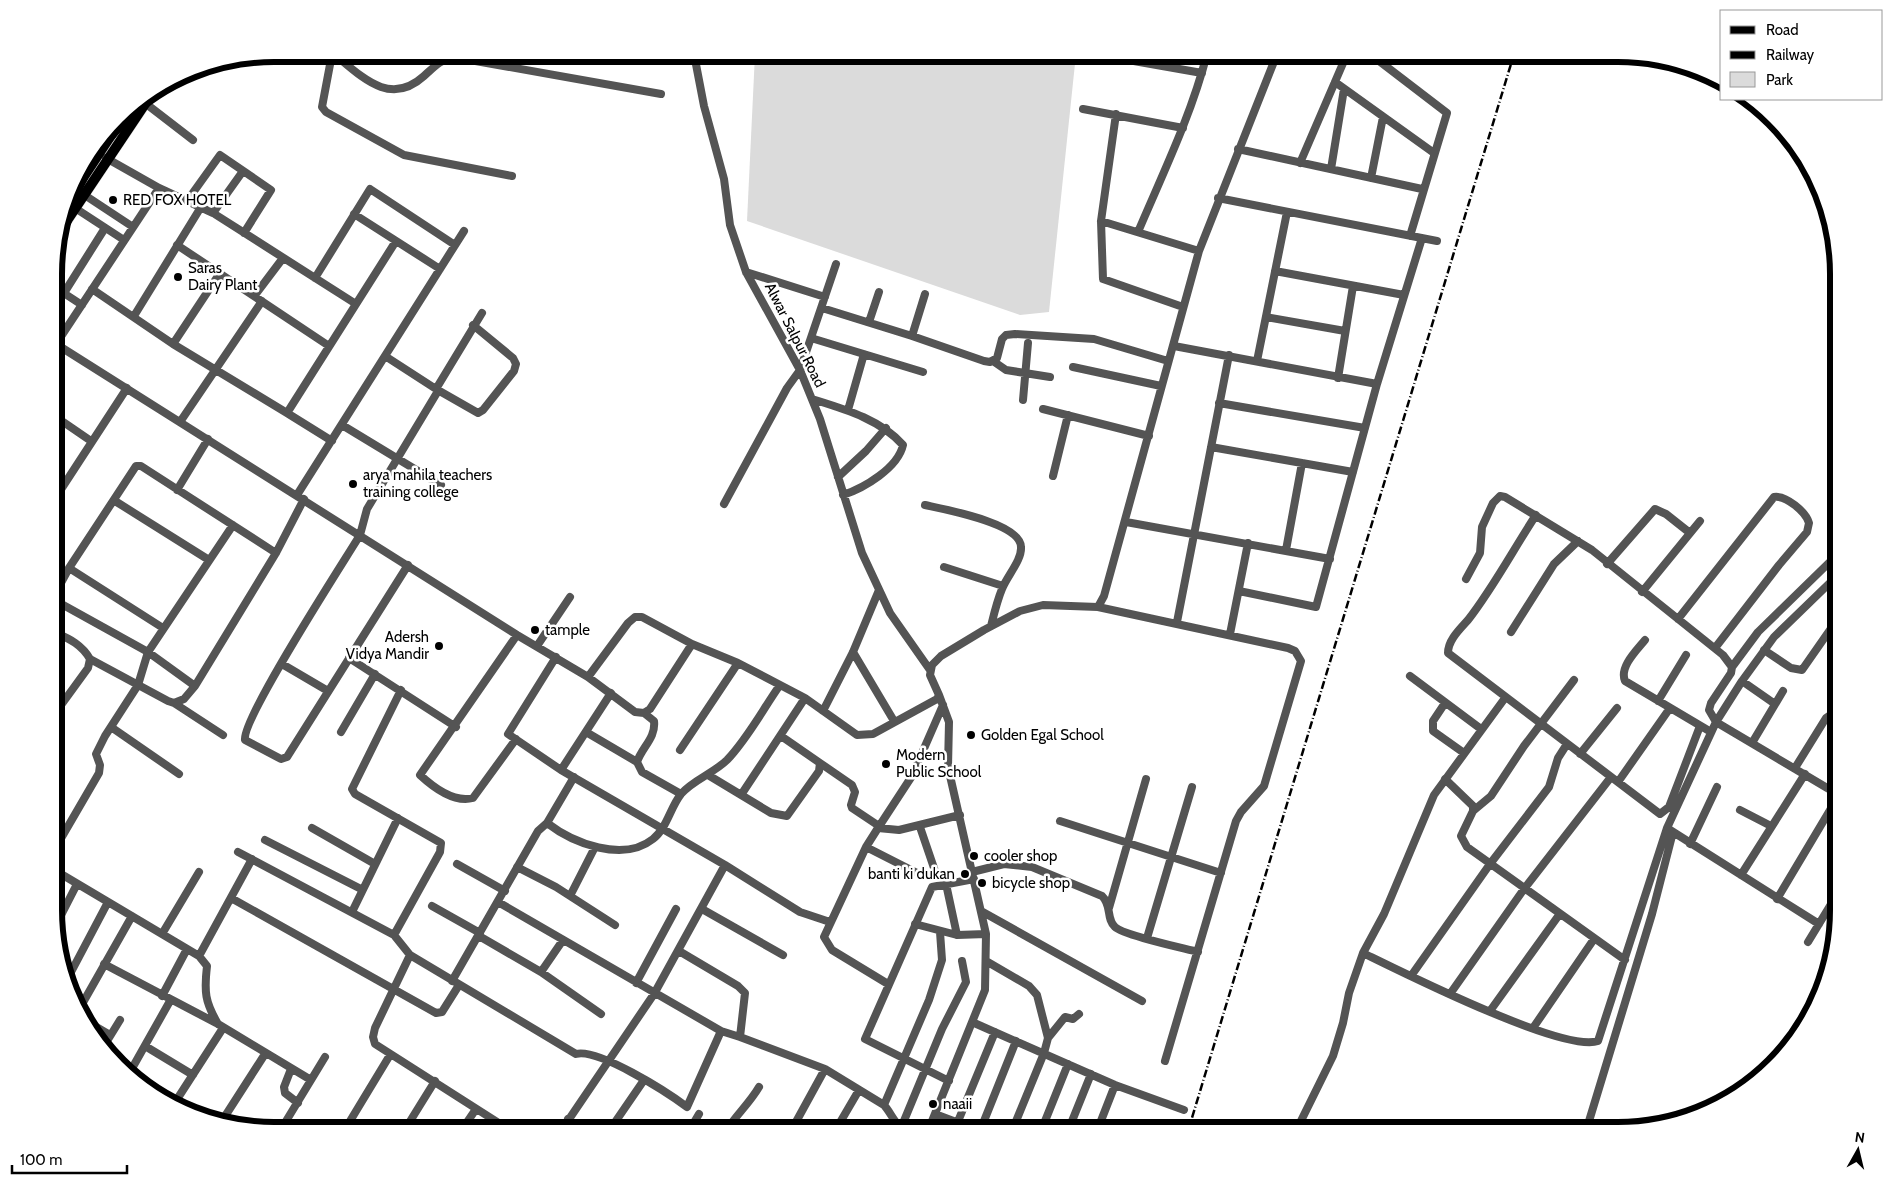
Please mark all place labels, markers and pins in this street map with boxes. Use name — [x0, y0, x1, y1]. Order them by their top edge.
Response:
place label: RED FOX HOTEL — [123, 191, 232, 209]
marker: RED FOX HOTEL — [107, 194, 119, 206]
place label: Saras Dairy Plant — [188, 259, 257, 294]
marker: Saras Dairy Plant — [172, 271, 184, 283]
place label: arya mahila teachers training college — [363, 466, 492, 501]
marker: arya mahila teachers training college — [347, 478, 359, 490]
place label: tample — [545, 621, 590, 639]
marker: tample — [529, 624, 541, 636]
place label: Adersh Vidya Mandir — [346, 628, 429, 663]
marker: Adersh Vidya Mandir — [433, 640, 445, 652]
place label: Golden Egal School — [981, 726, 1104, 744]
marker: Golden Egal School — [965, 729, 977, 741]
place label: Modern Public School — [896, 746, 982, 781]
marker: Modern Public School — [880, 758, 892, 770]
place label: cooler shop — [984, 847, 1057, 865]
marker: cooler shop — [968, 850, 980, 862]
place label: banti ki dukan — [868, 865, 955, 883]
marker: banti ki dukan — [959, 868, 971, 880]
place label: bicycle shop — [992, 874, 1070, 892]
marker: bicycle shop — [976, 877, 988, 889]
place label: naaii — [943, 1095, 972, 1113]
marker: naaii — [927, 1098, 939, 1110]

